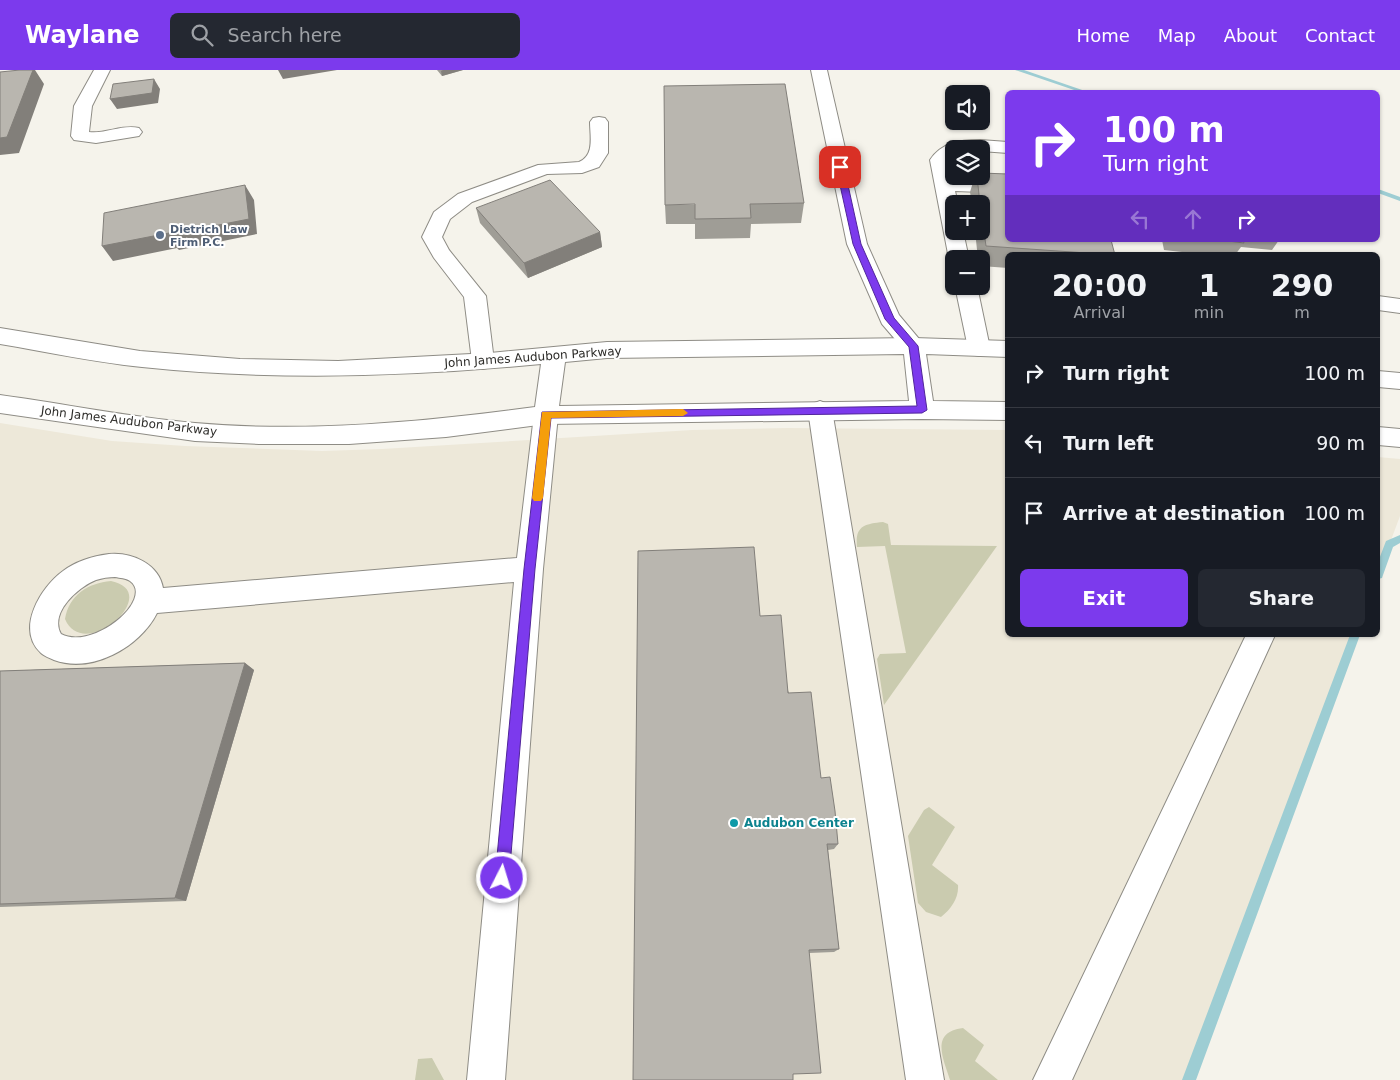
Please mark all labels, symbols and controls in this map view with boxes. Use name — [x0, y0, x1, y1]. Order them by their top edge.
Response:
search box — [170, 13, 520, 58]
text: Waylane — [25, 21, 140, 49]
icon: search — [188, 21, 216, 49]
text: Search here — [228, 24, 342, 46]
text: Home — [1077, 25, 1130, 46]
text: Map — [1158, 25, 1196, 46]
text: About — [1224, 25, 1277, 46]
text: Contact — [1305, 25, 1375, 46]
map controls — [945, 85, 990, 295]
button: sound — [945, 85, 990, 130]
icon: right — [1020, 110, 1085, 175]
text: 100 m — [1103, 110, 1225, 150]
button: layers — [945, 140, 990, 185]
pin — [819, 146, 861, 188]
text: Turn right — [1103, 151, 1208, 176]
icon: arrive — [826, 153, 854, 181]
button: + — [945, 195, 990, 240]
icon: left — [1126, 205, 1154, 233]
icon: ahead — [1179, 205, 1207, 233]
icon: right — [1232, 205, 1260, 233]
place label: Dietrich Law Firm P.C. — [170, 223, 248, 249]
marker: Dietrich Law Firm P.C. — [154, 229, 166, 241]
button: − — [945, 250, 990, 295]
text: 20:00 — [1052, 268, 1147, 303]
text: 1 — [1198, 268, 1219, 303]
text: 290 — [1271, 268, 1333, 303]
text: Arrival — [1073, 303, 1125, 322]
text: min — [1194, 303, 1224, 322]
text: m — [1294, 303, 1310, 322]
street label: John James Audubon Parkway — [443, 344, 622, 370]
icon: right — [1020, 359, 1048, 387]
text: Turn right — [1063, 362, 1169, 384]
text: 100 m — [1304, 362, 1365, 384]
street label: John James Audubon Parkway — [39, 403, 218, 439]
icon: left — [1020, 429, 1048, 457]
text: Turn left — [1063, 432, 1154, 454]
text: 90 m — [1316, 432, 1365, 454]
icon: arrive — [1020, 499, 1048, 527]
text: Arrive at destination — [1063, 502, 1285, 524]
text: 100 m — [1304, 502, 1365, 524]
button: Exit — [1020, 569, 1188, 627]
button: Share — [1198, 569, 1365, 627]
place label: Audubon Center — [744, 816, 854, 830]
marker: Audubon Center — [728, 817, 740, 829]
position arrow — [475, 851, 527, 903]

